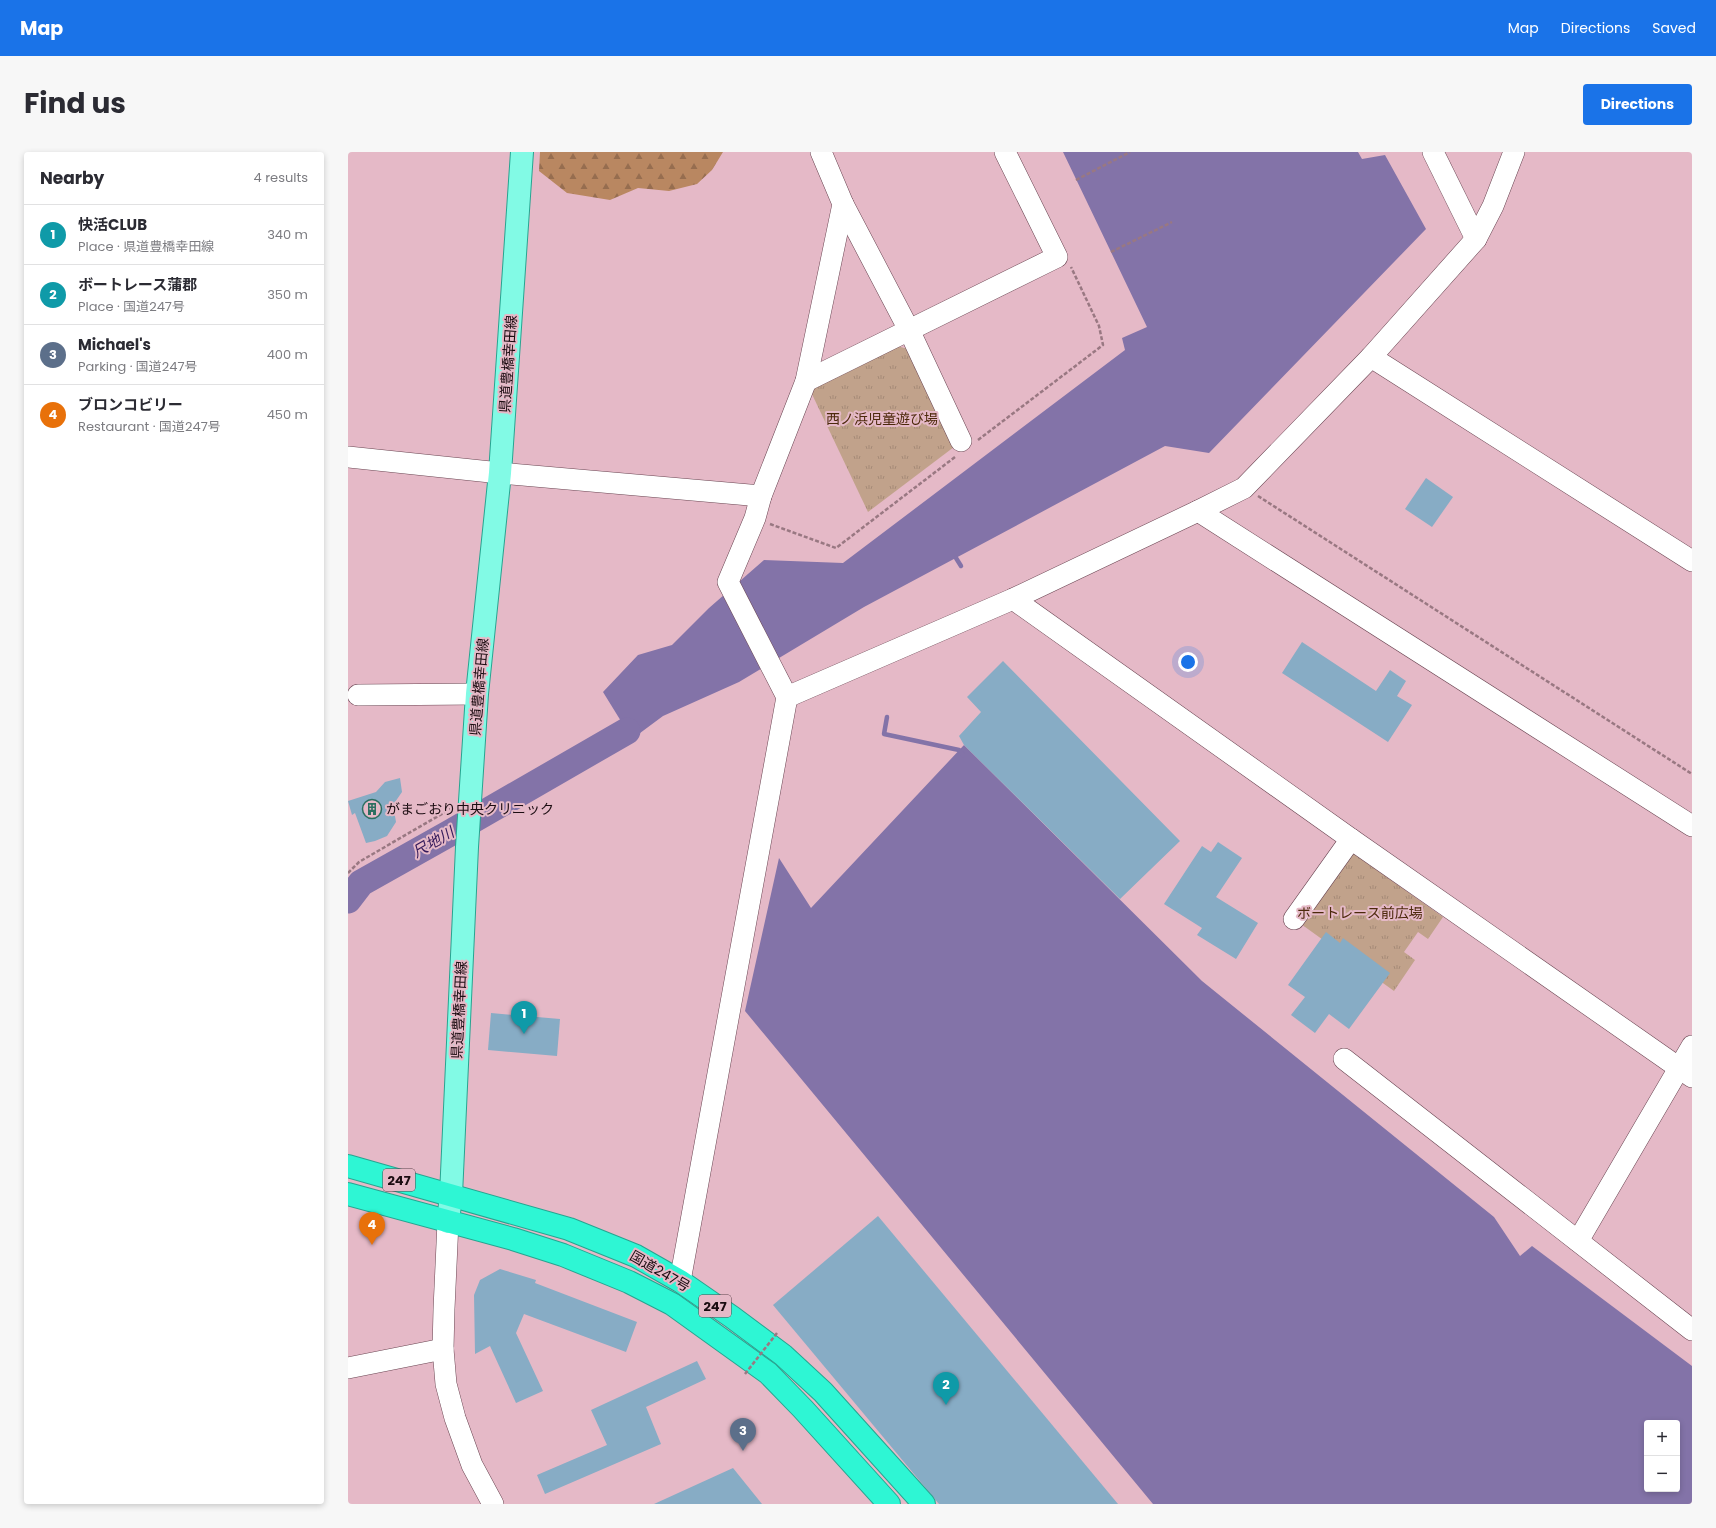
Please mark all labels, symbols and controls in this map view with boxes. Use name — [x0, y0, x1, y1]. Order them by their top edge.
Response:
text: Map — [20, 15, 63, 42]
text: Map — [1508, 18, 1539, 38]
text: Directions — [1561, 18, 1630, 38]
text: Saved — [1652, 18, 1696, 38]
text: Find us — [24, 84, 126, 123]
button: Directions — [1583, 84, 1692, 125]
text: Nearby — [40, 166, 104, 190]
text: 4 results — [254, 168, 308, 187]
text: 快活CLUB — [78, 214, 147, 235]
text: 1 — [51, 225, 55, 244]
text: 340 m — [267, 225, 308, 244]
text: Place · 県道豊橋幸田線 — [78, 237, 214, 256]
text: ボートレース蒲郡 — [78, 274, 197, 295]
text: 2 — [49, 285, 57, 304]
text: 350 m — [267, 285, 308, 304]
text: Place · 国道247号 — [78, 297, 185, 316]
street label: 県道豊橋幸田線 — [495, 314, 521, 414]
text: Michael's — [78, 334, 151, 355]
text: 3 — [49, 345, 57, 364]
text: 400 m — [267, 345, 308, 364]
text: Parking · 国道247号 — [78, 357, 198, 376]
text: ブロンコビリー — [78, 394, 183, 415]
text: 4 — [49, 405, 57, 424]
text: 450 m — [267, 405, 308, 424]
park label: 西ノ浜児童遊び場 — [826, 409, 938, 429]
text: Restaurant · 国道247号 — [78, 417, 221, 436]
street label: 県道豊橋幸田線 — [465, 637, 493, 737]
your location — [1178, 652, 1198, 672]
building icon: がまごおり中央クリニック — [361, 798, 383, 820]
place label: がまごおり中央クリニック — [386, 799, 554, 819]
water label: 尺地川 — [408, 821, 459, 862]
park label: ボートレース前広場 — [1297, 903, 1423, 923]
street label: 県道豊橋幸田線 — [446, 961, 472, 1059]
pin: 1 — [511, 1001, 537, 1034]
road number: 247 — [383, 1169, 415, 1191]
pin: 4 — [359, 1212, 385, 1245]
street label: 国道247号 — [626, 1246, 694, 1296]
road number: 247 — [699, 1295, 731, 1317]
pin: 2 — [933, 1372, 959, 1405]
pin: 3 — [730, 1418, 756, 1451]
map controls — [1644, 1420, 1680, 1492]
button: + — [1644, 1420, 1680, 1456]
button: − — [1644, 1456, 1680, 1492]

